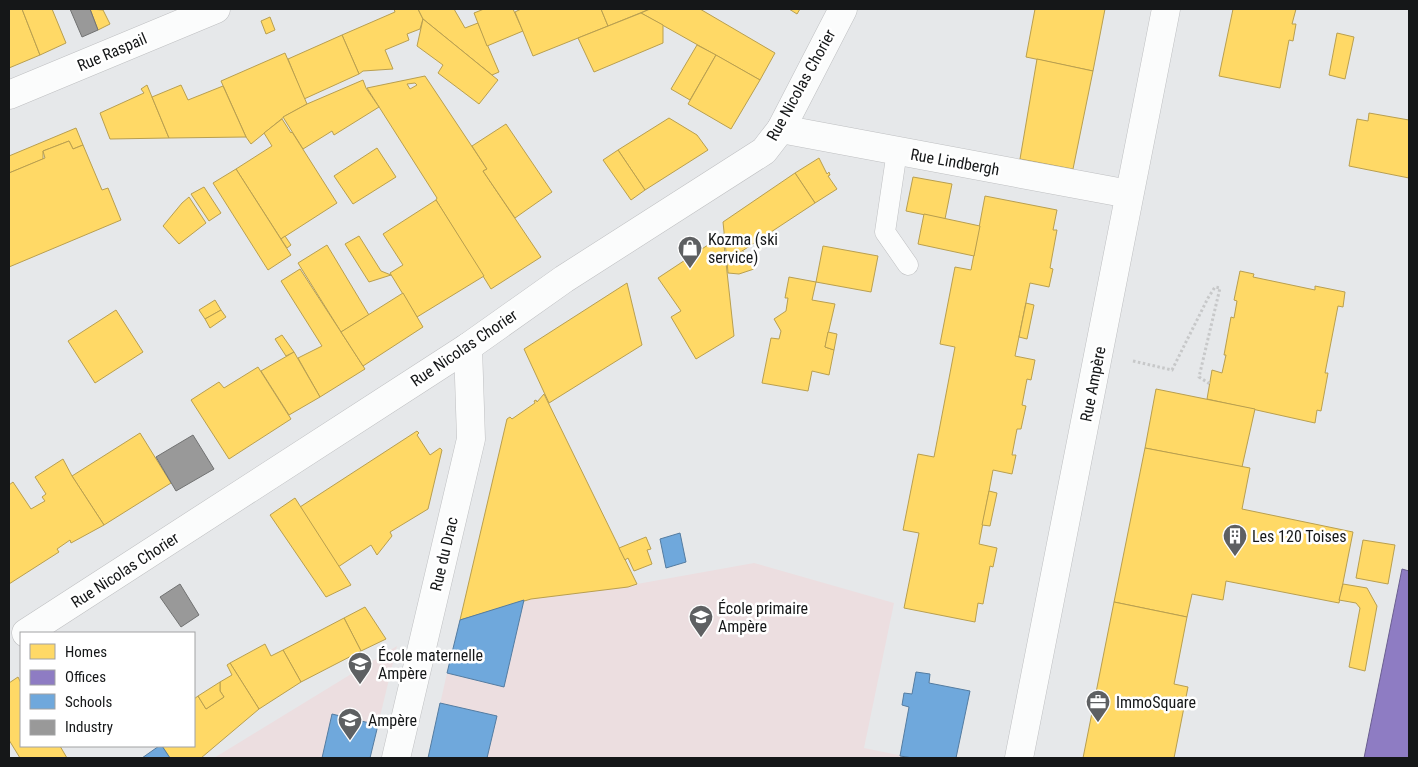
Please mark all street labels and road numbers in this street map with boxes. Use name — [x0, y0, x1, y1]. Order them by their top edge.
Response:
street label: Rue Nicolas Chorier — [763, 26, 840, 144]
street label: Rue Raspail — [74, 29, 150, 75]
street label: Rue Lindbergh — [909, 145, 1001, 179]
street label: Rue Nicolas Chorier — [407, 305, 521, 391]
street label: Rue Ampère — [1076, 345, 1110, 423]
street label: Rue du Drac — [426, 515, 462, 593]
street label: Rue Nicolas Chorier — [68, 528, 182, 612]

